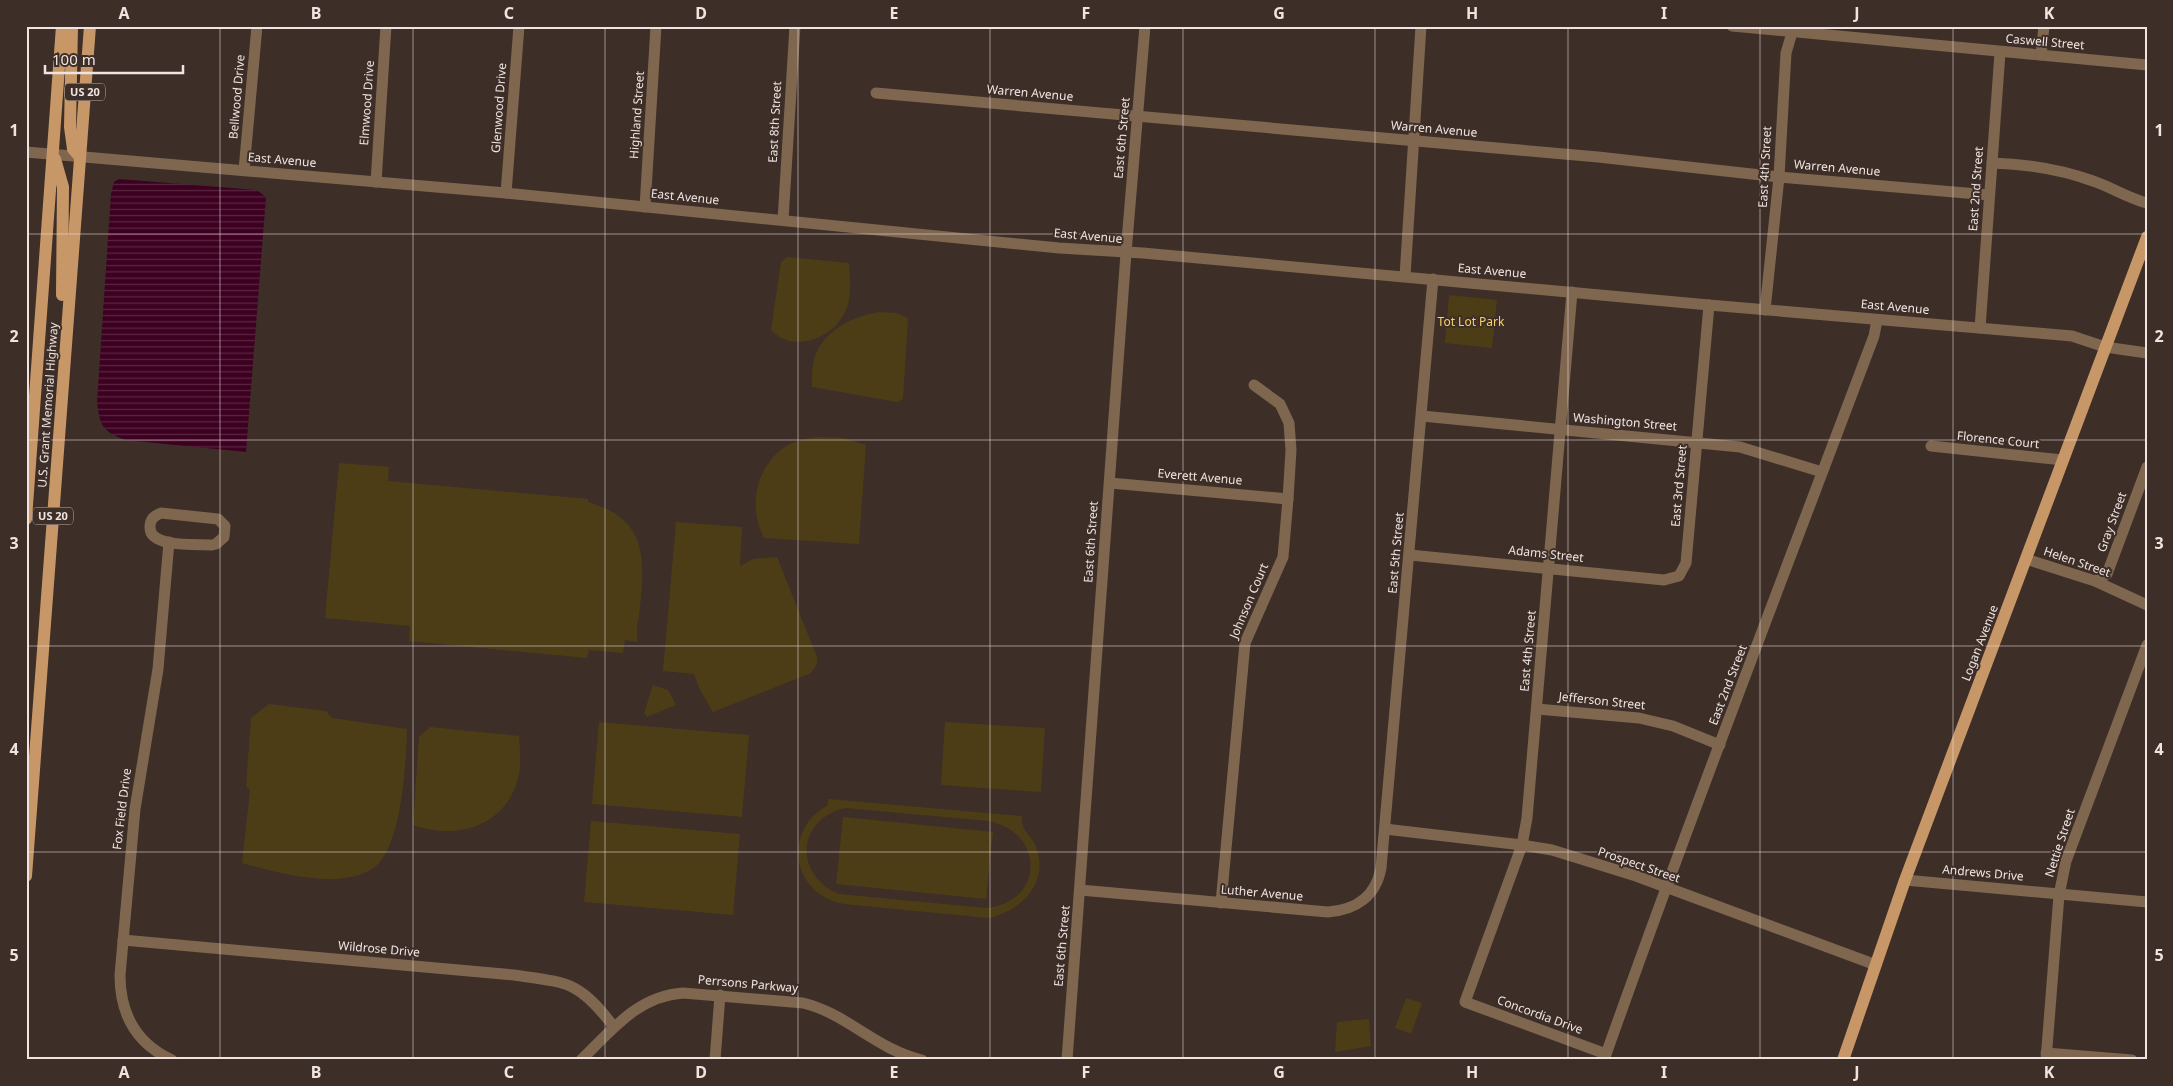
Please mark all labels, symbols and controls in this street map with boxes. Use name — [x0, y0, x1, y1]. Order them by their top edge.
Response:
text: A — [118, 2, 130, 24]
text: B — [311, 2, 321, 24]
text: C — [504, 2, 514, 24]
text: D — [695, 2, 707, 24]
text: E — [890, 2, 899, 24]
text: F — [1082, 2, 1090, 24]
text: G — [1273, 2, 1285, 24]
text: H — [1466, 2, 1478, 24]
text: I — [1661, 2, 1667, 24]
text: J — [1852, 2, 1860, 24]
text: K — [2044, 2, 2055, 24]
street label: Caswell Street — [2005, 30, 2086, 53]
scale bar — [45, 42, 182, 74]
text: 100 m — [52, 49, 96, 69]
street label: Bellwood Drive — [224, 54, 249, 140]
street label: Elmwood Drive — [355, 60, 378, 146]
street label: Glenwood Drive — [487, 62, 510, 154]
street label: Highland Street — [625, 70, 648, 159]
street label: East 8th Street — [764, 80, 785, 163]
street label: Warren Avenue — [986, 80, 1074, 105]
road number: US 20 — [65, 84, 105, 100]
street label: East 6th Street — [1109, 96, 1134, 179]
street label: Warren Avenue — [1390, 116, 1478, 141]
text: 1 — [9, 119, 19, 141]
text: 1 — [2154, 119, 2164, 141]
street label: East 4th Street — [1754, 125, 1775, 208]
street label: East 2nd Street — [1964, 145, 1987, 232]
street label: East Avenue — [247, 148, 317, 171]
street label: Warren Avenue — [1793, 155, 1881, 180]
street label: East Avenue — [650, 184, 720, 209]
street label: East Avenue — [1053, 224, 1123, 247]
street label: East Avenue — [1457, 259, 1527, 282]
street label: East Avenue — [1860, 295, 1930, 318]
park label: Tot Lot Park — [1438, 313, 1505, 330]
street label: U.S. Grant Memorial Highway — [33, 321, 62, 488]
text: 2 — [9, 325, 19, 347]
text: 2 — [2154, 325, 2164, 347]
street label: Washington Street — [1572, 408, 1678, 435]
street label: Florence Court — [1956, 427, 2041, 452]
street label: East 3rd Street — [1666, 444, 1691, 528]
street label: Everett Avenue — [1157, 464, 1243, 489]
street label: Gray Street — [2093, 489, 2131, 554]
street label: East 6th Street — [1079, 500, 1102, 583]
road number: US 20 — [33, 508, 73, 524]
street label: East 5th Street — [1383, 511, 1408, 594]
text: 3 — [9, 532, 19, 554]
text: 3 — [2154, 532, 2164, 554]
street label: Adams Street — [1508, 541, 1585, 566]
street label: Helen Street — [2042, 542, 2113, 581]
street label: Johnson Court — [1225, 560, 1272, 642]
street label: Logan Avenue — [1957, 602, 2002, 683]
street label: East 4th Street — [1515, 609, 1540, 692]
street label: East 2nd Street — [1704, 642, 1751, 727]
street label: Jefferson Street — [1557, 687, 1647, 714]
text: 4 — [9, 738, 19, 760]
text: 4 — [2154, 738, 2164, 760]
street label: Fox Field Drive — [108, 767, 135, 851]
street label: Nettie Street — [2040, 806, 2079, 879]
street label: Prospect Street — [1596, 843, 1683, 887]
street label: Andrews Drive — [1942, 860, 2025, 885]
street label: Luther Avenue — [1220, 880, 1304, 905]
street label: East 6th Street — [1049, 904, 1074, 987]
street label: Wildrose Drive — [337, 936, 421, 961]
text: 5 — [9, 944, 19, 966]
text: 5 — [2154, 944, 2164, 966]
street label: Perrsons Parkway — [697, 971, 800, 996]
street label: Concordia Drive — [1495, 991, 1586, 1038]
text: A — [118, 1061, 130, 1083]
text: B — [311, 1061, 321, 1083]
text: C — [504, 1061, 514, 1083]
text: D — [695, 1061, 707, 1083]
text: E — [890, 1061, 899, 1083]
text: F — [1082, 1061, 1090, 1083]
text: G — [1273, 1061, 1285, 1083]
text: H — [1466, 1061, 1478, 1083]
text: I — [1661, 1061, 1667, 1083]
text: J — [1852, 1061, 1860, 1083]
text: K — [2044, 1061, 2055, 1083]

